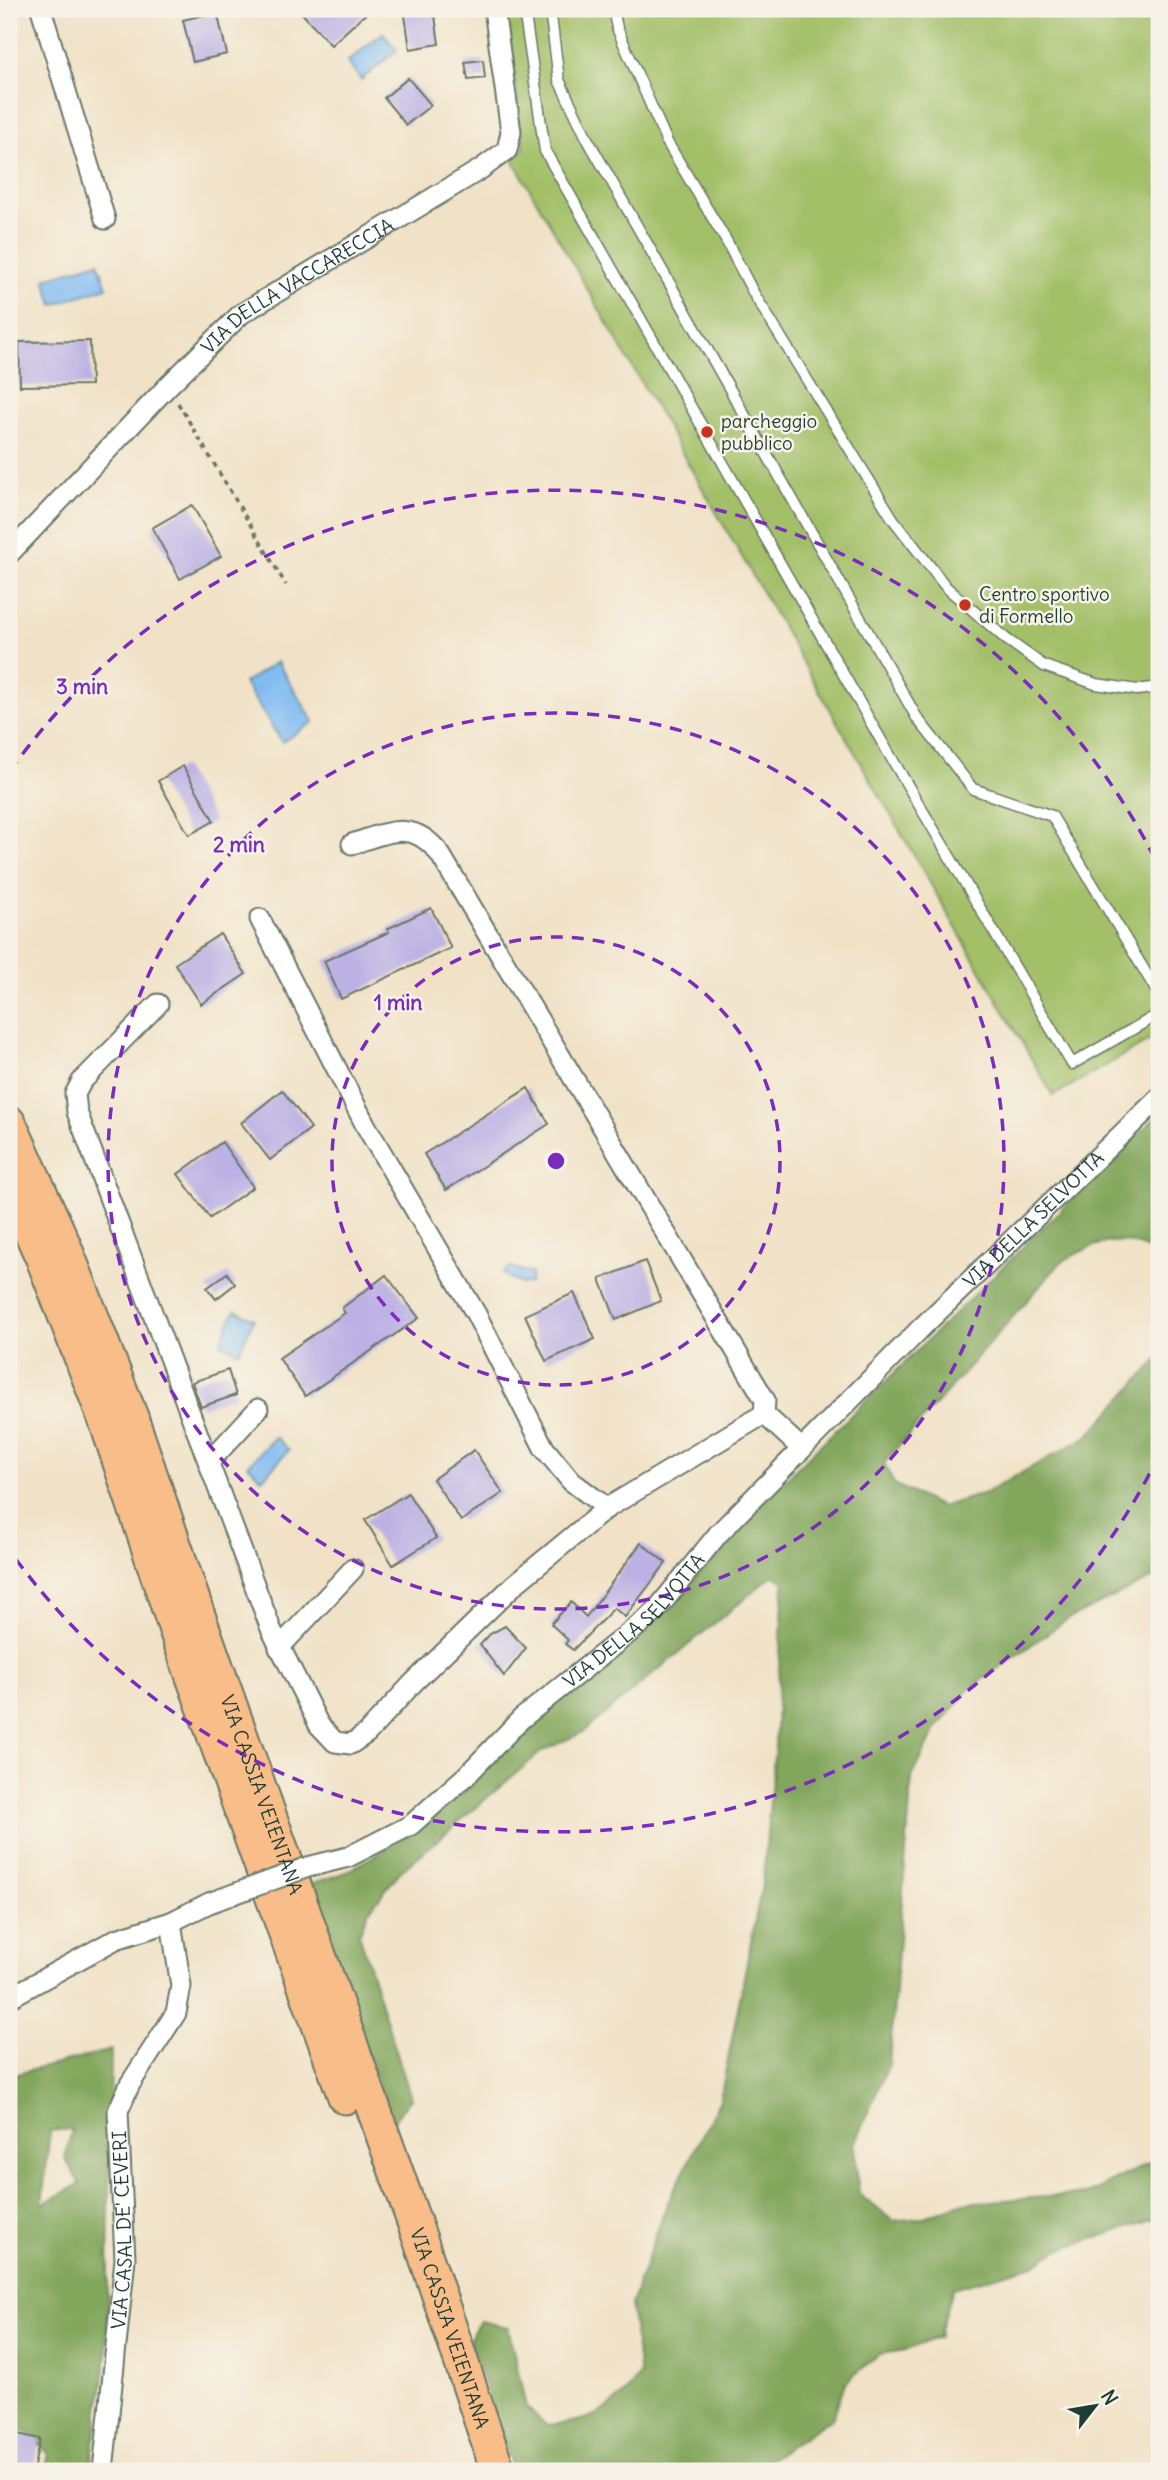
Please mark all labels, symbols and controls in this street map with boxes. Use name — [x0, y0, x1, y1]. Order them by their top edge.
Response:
street label: VIA DELLA VACCARECCIA — [196, 213, 398, 359]
place label: parcheggio pubblico — [721, 409, 817, 455]
marker: parcheggio pubblico — [699, 424, 715, 440]
place label: Centro sportivo di Formello — [979, 582, 1110, 628]
marker: Centro sportivo di Formello — [957, 597, 973, 613]
text: 3 min — [56, 673, 108, 700]
text: 2 min — [213, 831, 265, 858]
text: 1 min — [374, 989, 422, 1016]
street label: VIA DELLA SELVOTTA — [958, 1146, 1109, 1293]
centre of rings — [544, 1149, 568, 1173]
street label: VIA DELLA SELVOTTA — [558, 1548, 710, 1693]
street label: VIA CASSIA VEIENTANA — [215, 1692, 308, 1898]
street label: VIA CASAL DE' CEVERI — [106, 2130, 137, 2331]
street label: VIA CASSIA VEIENTANA — [405, 2225, 495, 2432]
north arrow — [1060, 2372, 1130, 2442]
text: N — [1096, 2385, 1123, 2409]

